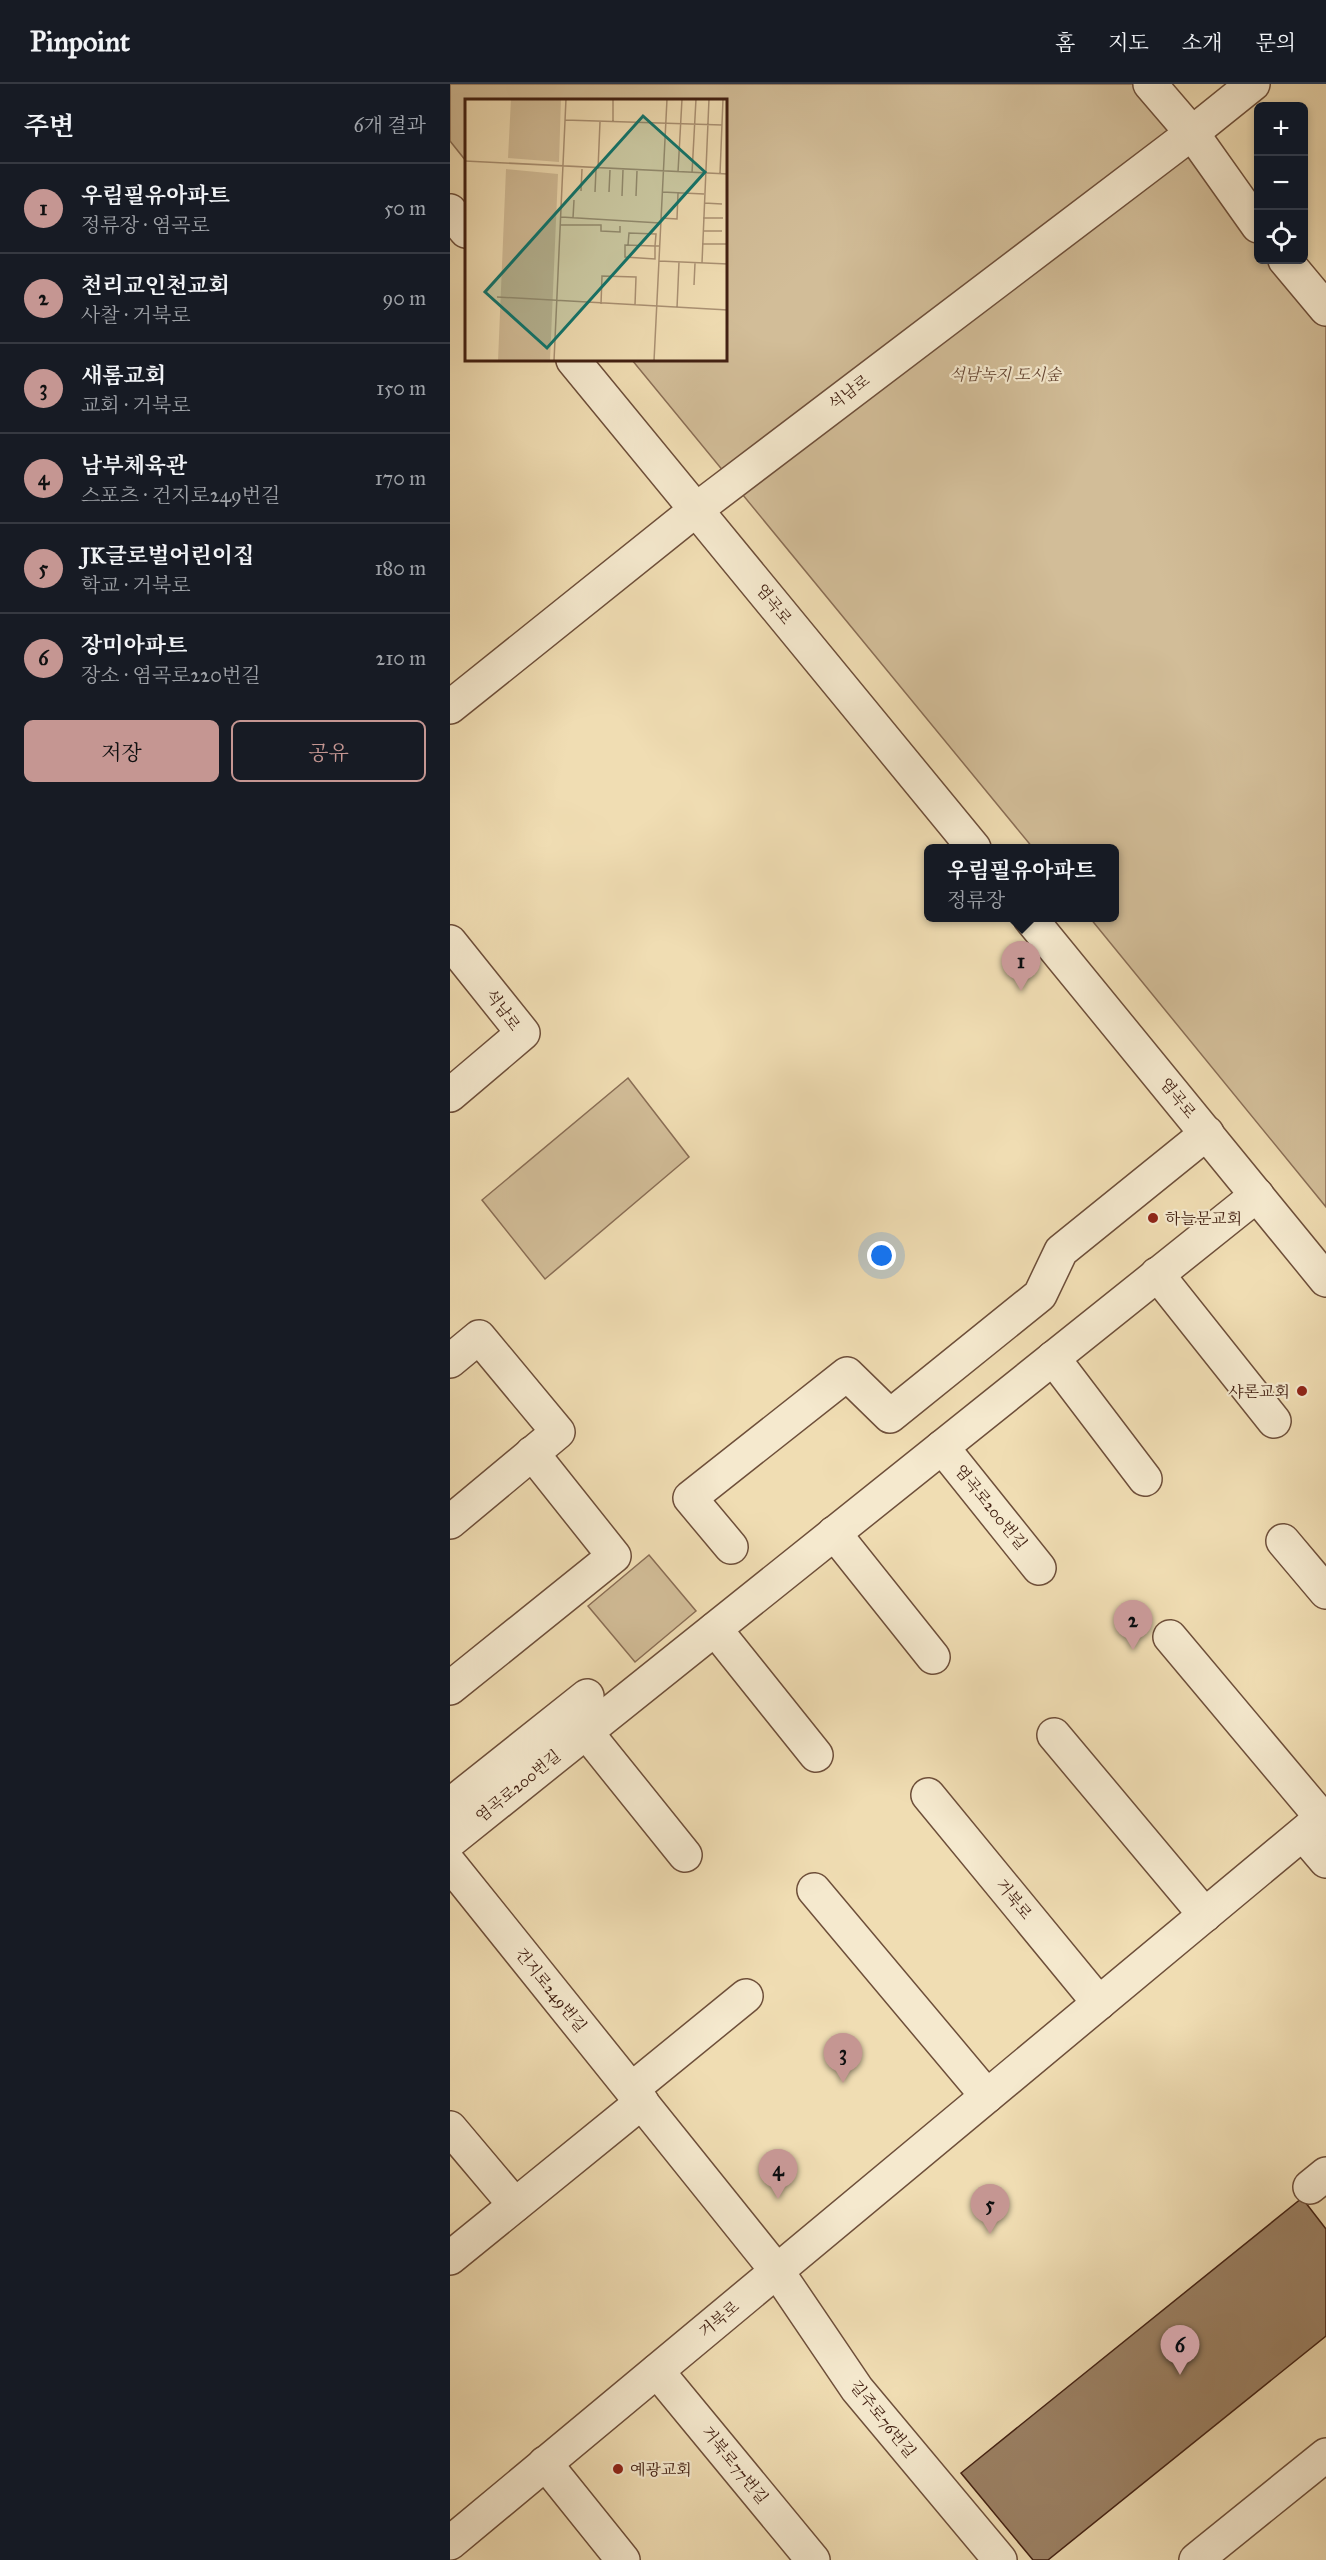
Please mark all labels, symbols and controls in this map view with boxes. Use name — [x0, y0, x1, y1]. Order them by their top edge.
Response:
text: Pinpoint — [30, 24, 130, 59]
text: 홈 — [1055, 30, 1075, 56]
text: 지도 — [1108, 30, 1149, 56]
text: 소개 — [1182, 30, 1222, 56]
text: 문의 — [1255, 30, 1296, 56]
inset map — [465, 99, 728, 362]
map controls — [1254, 102, 1308, 264]
button: + — [1254, 102, 1308, 156]
text: 주변 — [24, 110, 74, 142]
text: 6개 결과 — [353, 113, 426, 137]
button: − — [1254, 156, 1308, 210]
text: 우림필유아파트 — [81, 182, 230, 209]
text: 1 — [40, 196, 47, 220]
text: 50 m — [384, 196, 426, 220]
button: locate — [1254, 210, 1308, 264]
text: 정류장 · 염곡로 — [81, 213, 210, 237]
text: 천리교인천교회 — [81, 272, 230, 299]
text: 2 — [39, 286, 48, 310]
text: 90 m — [383, 286, 426, 310]
text: 사찰 · 거북로 — [81, 303, 191, 327]
text: 새롬교회 — [81, 362, 166, 389]
park label: 석남녹지 도시숲 — [949, 365, 1062, 384]
street label: 석남로 — [825, 370, 874, 414]
text: 3 — [40, 376, 48, 400]
text: 150 m — [376, 376, 426, 400]
text: 교회 · 거북로 — [81, 393, 191, 417]
text: 남부체육관 — [81, 452, 187, 479]
text: 4 — [38, 466, 49, 490]
text: 170 m — [375, 466, 426, 490]
text: 스포츠 · 건지로249번길 — [81, 483, 280, 507]
text: JK글로벌어린이집 — [81, 542, 254, 569]
text: 5 — [39, 556, 48, 580]
text: 180 m — [375, 556, 426, 580]
text: 학교 · 거북로 — [81, 573, 191, 597]
street label: 염곡로 — [752, 580, 796, 628]
text: 장미아파트 — [81, 632, 187, 659]
text: 6 — [38, 646, 49, 670]
text: 210 m — [376, 646, 426, 670]
text: 장소 · 염곡로220번길 — [81, 663, 261, 687]
button: 저장 — [24, 720, 219, 782]
button: 공유 — [231, 720, 426, 782]
popup — [924, 844, 1119, 922]
text: 우림필유아파트 — [947, 857, 1096, 884]
text: 정류장 — [947, 888, 1005, 912]
pin: 1 — [1002, 942, 1040, 991]
street label: 석남로 — [482, 986, 525, 1035]
street label: 염곡로 — [1156, 1074, 1200, 1122]
place label: 하늘문교회 — [1165, 1209, 1242, 1228]
marker: 하늘문교회 — [1146, 1211, 1160, 1225]
your location — [867, 1241, 896, 1270]
place label: 샤론교회 — [1228, 1382, 1290, 1401]
marker: 샤론교회 — [1295, 1384, 1309, 1398]
street label: 염곡로200번길 — [951, 1461, 1031, 1553]
pin: 2 — [1114, 1600, 1152, 1650]
street label: 염곡로200번길 — [472, 1746, 564, 1826]
street label: 거북로 — [992, 1875, 1036, 1923]
street label: 건지로249번길 — [511, 1944, 591, 2036]
pin: 3 — [824, 2034, 862, 2083]
pin: 4 — [758, 2150, 798, 2199]
pin: 5 — [970, 2184, 1010, 2234]
street label: 거북로 — [695, 2296, 743, 2341]
pin: 6 — [1160, 2326, 1200, 2375]
street label: 길주로76번길 — [846, 2377, 920, 2461]
street label: 거북로77번길 — [698, 2422, 772, 2508]
place label: 예광교회 — [630, 2460, 692, 2479]
marker: 예광교회 — [611, 2462, 625, 2476]

